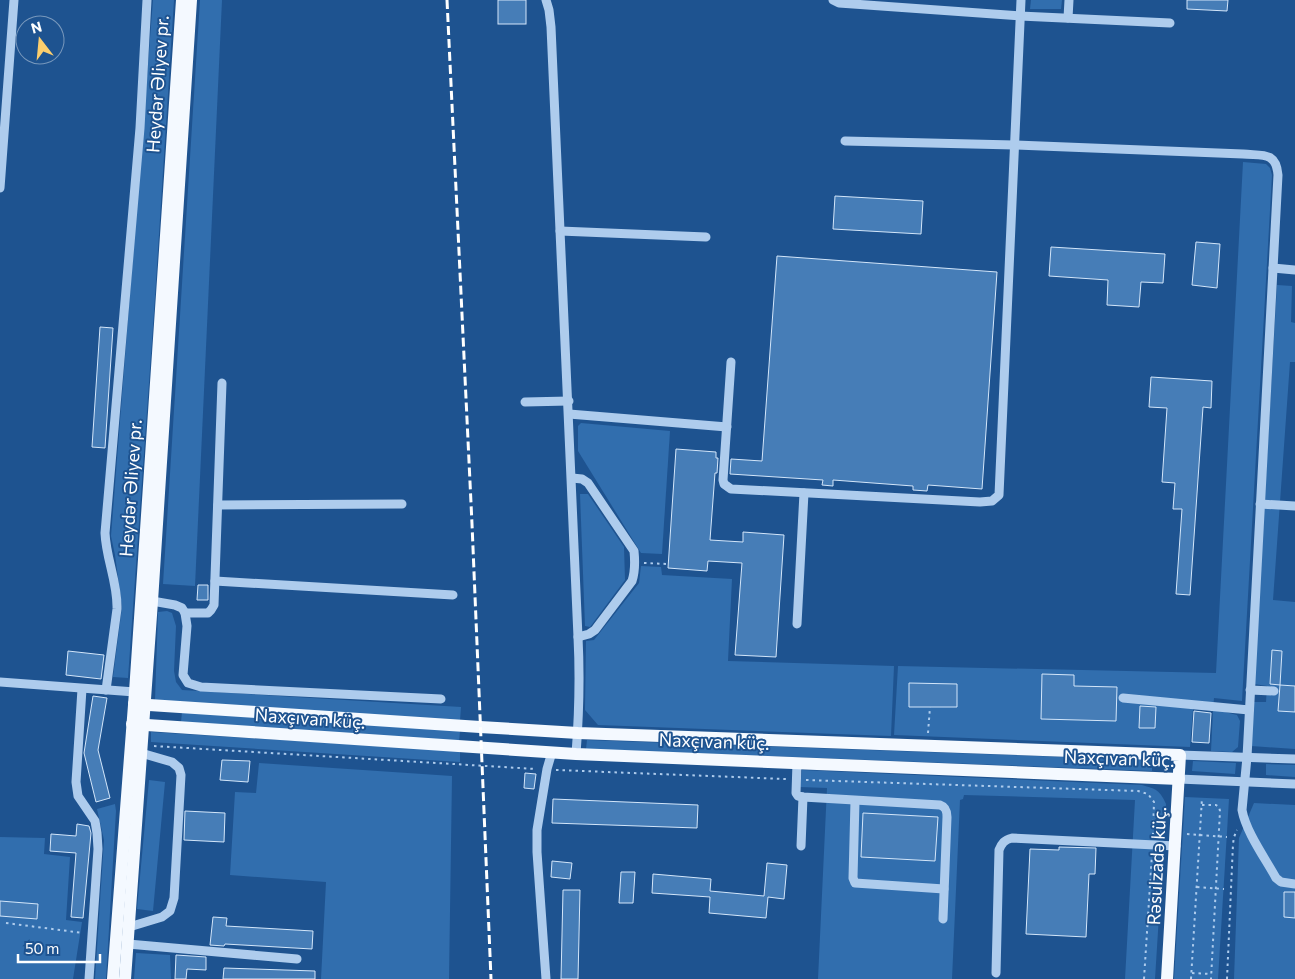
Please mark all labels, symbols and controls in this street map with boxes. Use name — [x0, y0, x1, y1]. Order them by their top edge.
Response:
street label: Heydər Əliyev pr. — [141, 14, 173, 153]
north arrow — [15, 15, 65, 65]
text: N — [29, 17, 44, 37]
street label: Heydər Əliyev pr. — [114, 418, 146, 557]
street label: Naxçıvan küç. — [254, 703, 366, 733]
street label: Naxçıvan küç. — [658, 728, 770, 754]
street label: Naxçıvan küç. — [1063, 745, 1175, 771]
street label: Rəsulzadə küç. — [1142, 806, 1170, 926]
scale bar — [18, 932, 100, 964]
text: 50 m — [25, 939, 59, 957]

